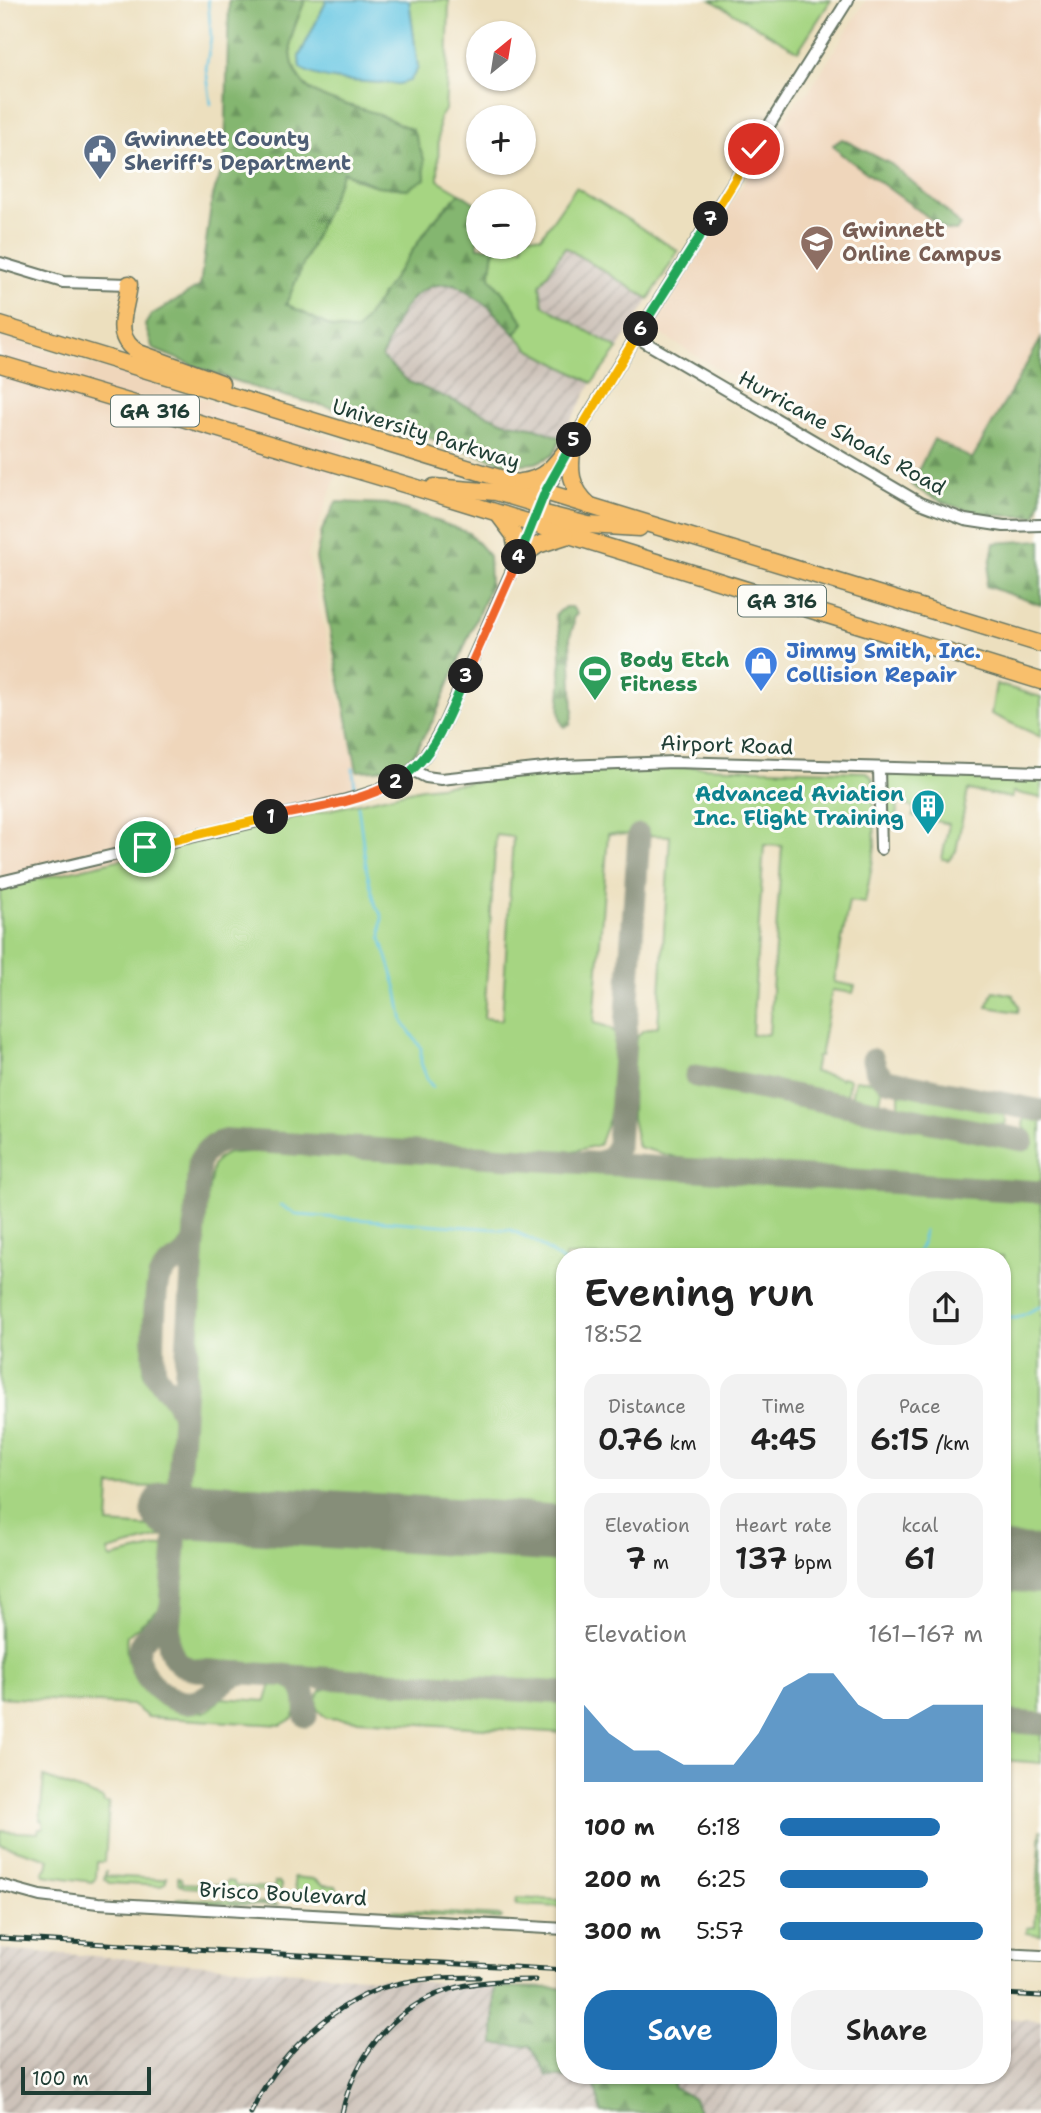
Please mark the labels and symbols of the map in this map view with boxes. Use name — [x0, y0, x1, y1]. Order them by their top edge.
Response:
north arrow — [466, 21, 536, 91]
pin — [724, 119, 784, 179]
place label: Gwinnett County Sheriff's Department — [124, 125, 351, 177]
public building icon: Gwinnett County Sheriff's Department — [81, 132, 119, 181]
pin: 7 — [694, 202, 728, 236]
place label: Gwinnett Online Campus — [842, 216, 1002, 268]
school or university icon: Gwinnett Online Campus — [798, 223, 836, 272]
pin: 6 — [624, 312, 658, 346]
street label: Hurricane Shoals Road — [733, 364, 951, 502]
street label: University Parkway — [329, 392, 523, 476]
road number: GA 316 — [111, 396, 199, 426]
pin: 5 — [556, 422, 592, 458]
pin: 4 — [502, 540, 536, 574]
road number: GA 316 — [738, 586, 826, 616]
place label: Jimmy Smith, Inc. Collision Repair — [786, 637, 981, 689]
shop icon: Jimmy Smith, Inc. Collision Repair — [742, 644, 780, 693]
place label: Body Etch Fitness — [620, 646, 729, 698]
sports icon: Body Etch Fitness — [576, 653, 614, 702]
pin: 3 — [448, 658, 484, 694]
street label: Airport Road — [660, 729, 794, 761]
pin: 2 — [378, 764, 414, 800]
place label: Advanced Aviation Inc. Flight Training — [694, 780, 904, 832]
building icon: Advanced Aviation Inc. Flight Training — [909, 787, 947, 836]
pin: 1 — [254, 800, 288, 834]
pin — [115, 817, 175, 877]
street label: Brisco Boulevard — [198, 1876, 368, 1912]
scale bar — [21, 2064, 150, 2096]

